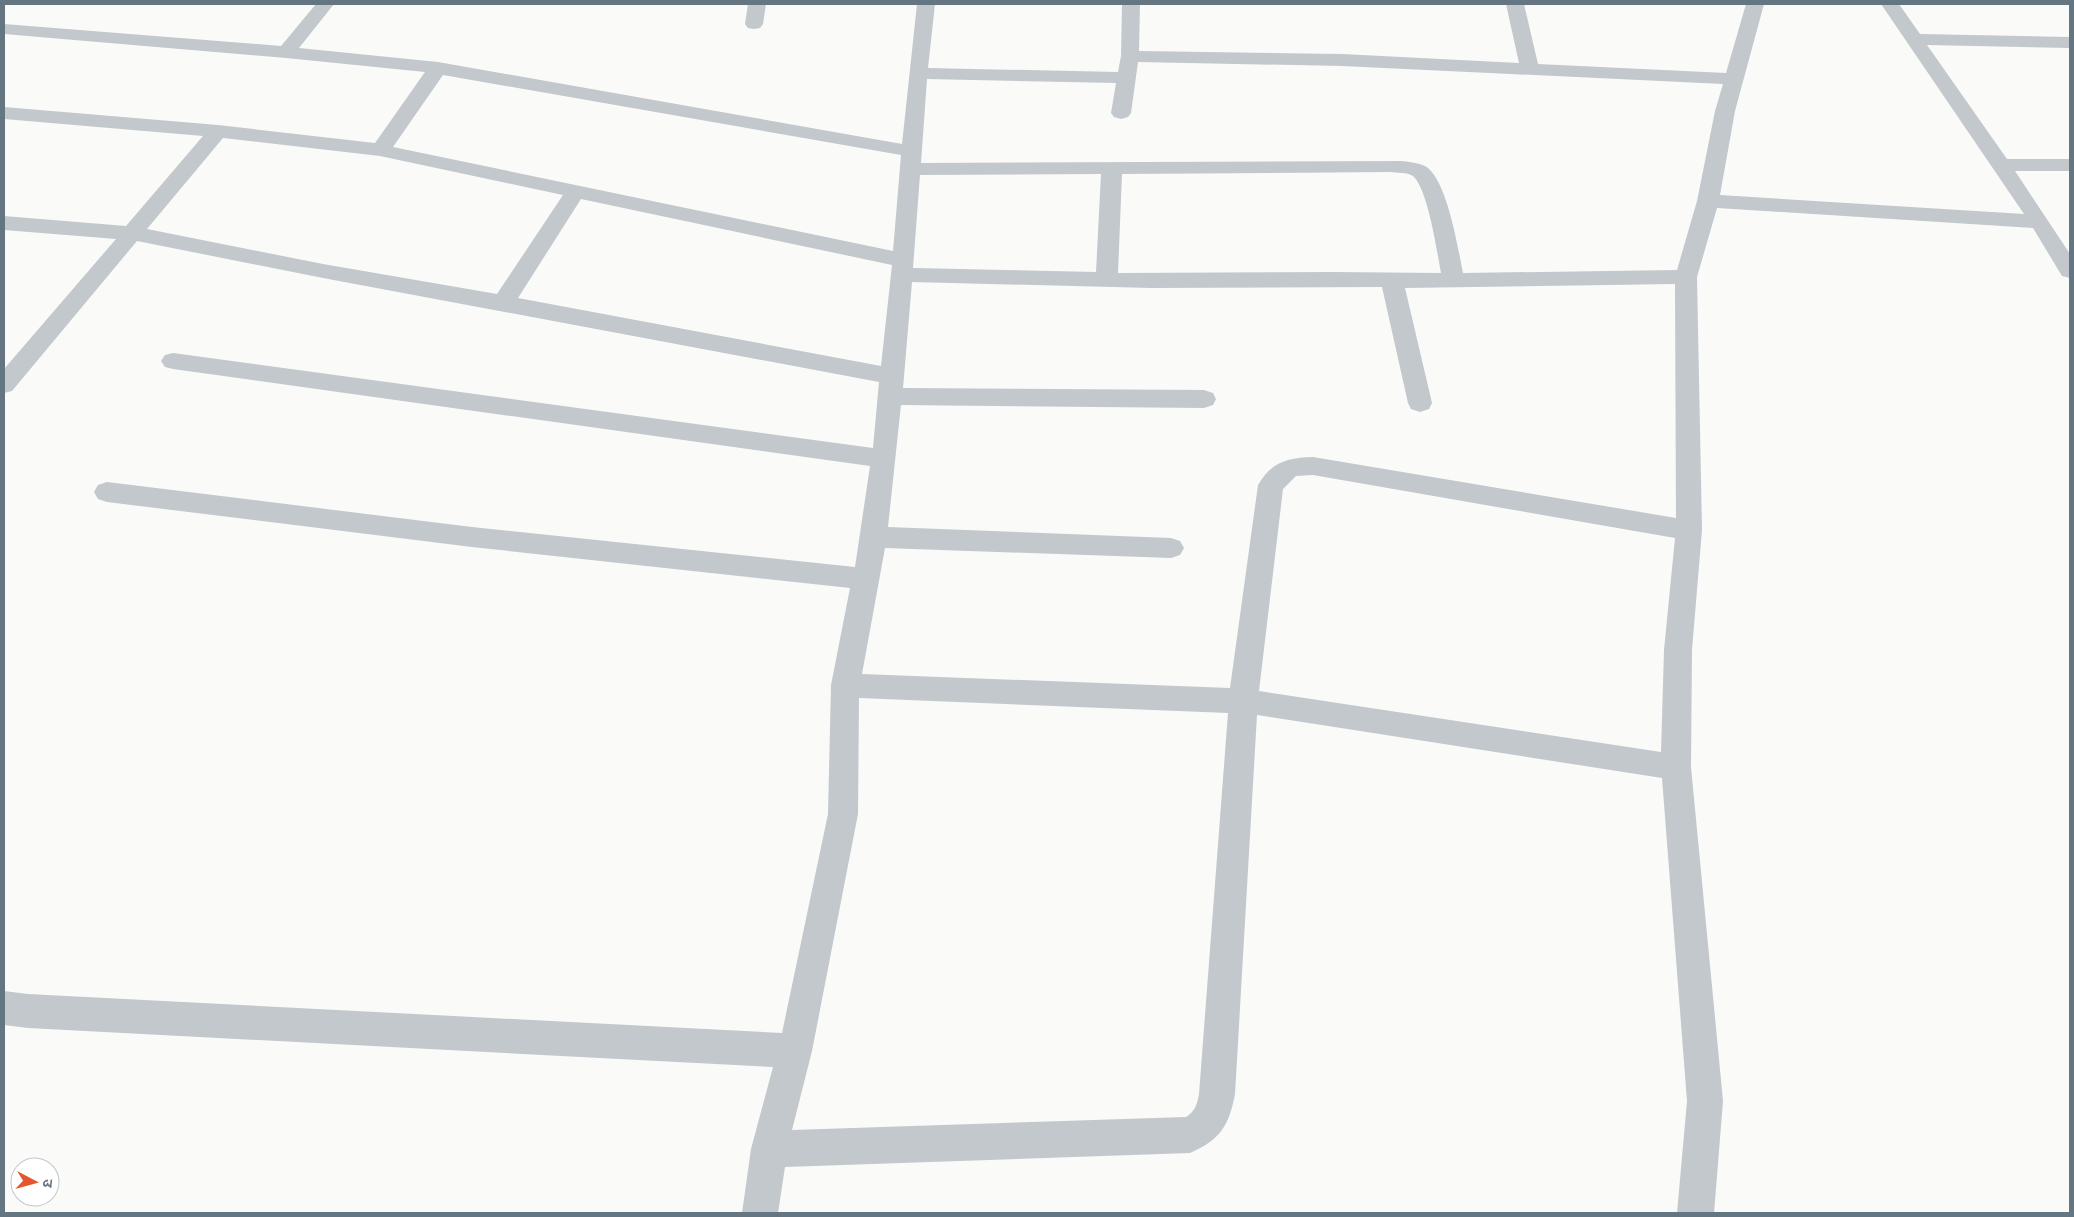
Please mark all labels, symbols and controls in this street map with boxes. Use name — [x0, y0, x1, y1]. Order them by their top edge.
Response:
north arrow — [10, 1157, 60, 1207]
text: उ — [39, 1178, 56, 1189]

